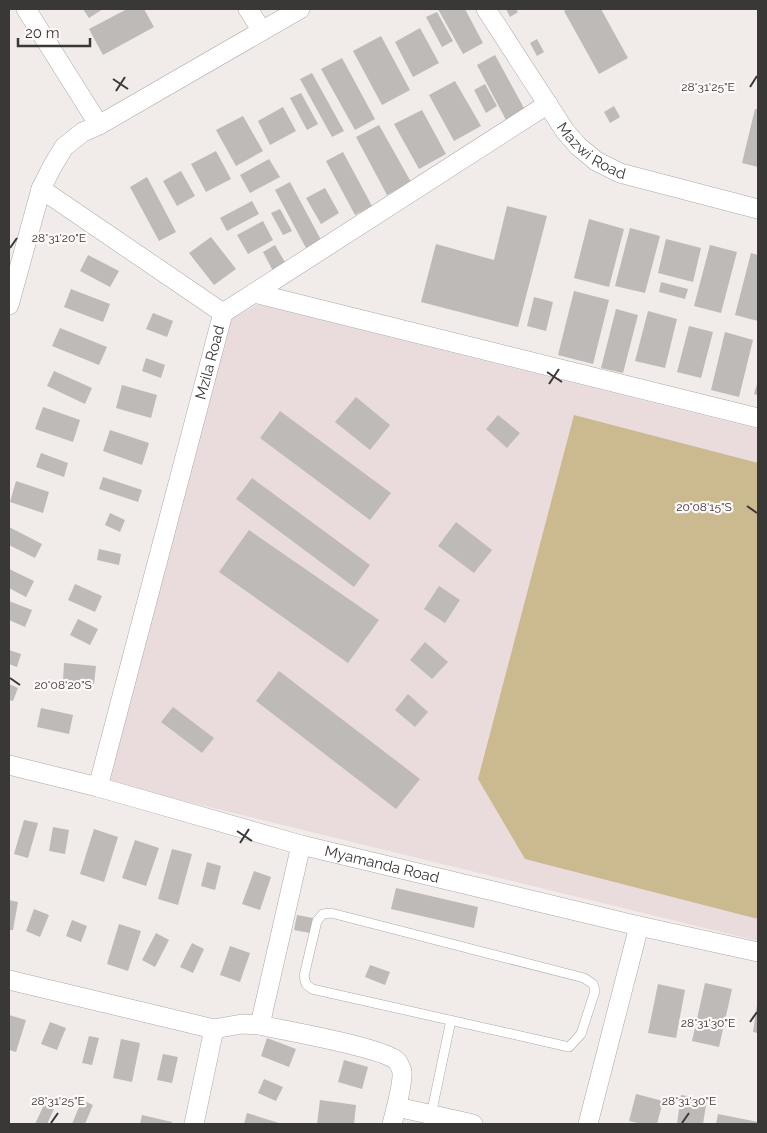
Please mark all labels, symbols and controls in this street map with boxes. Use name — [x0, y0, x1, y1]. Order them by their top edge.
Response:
scale bar — [18, 15, 90, 47]
text: 20 m — [25, 24, 60, 42]
text: 28°31'25"E — [681, 80, 735, 94]
street label: Mazwi Road — [553, 119, 628, 183]
text: 28°31'20"E — [32, 231, 86, 245]
street label: Mzila Road — [192, 323, 228, 402]
text: 20°08'15"S — [676, 500, 732, 514]
text: 20°08'20"S — [34, 678, 92, 692]
street label: Myamanda Road — [323, 842, 441, 887]
text: 28°31'30"E — [681, 1016, 735, 1030]
text: 28°31'25"E — [31, 1094, 85, 1108]
text: 28°31'30"E — [662, 1094, 716, 1108]

